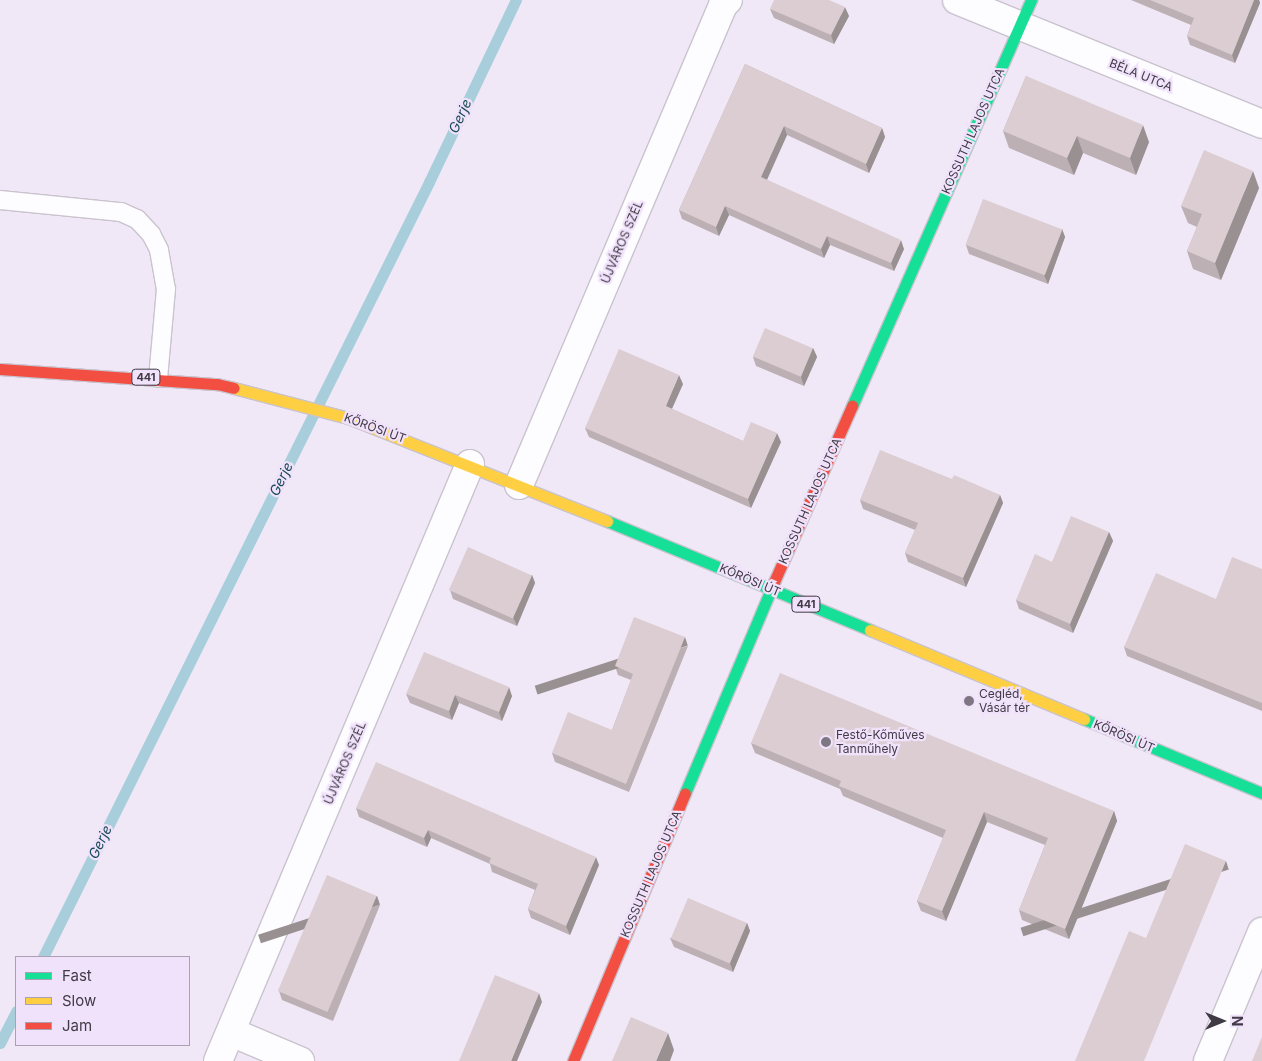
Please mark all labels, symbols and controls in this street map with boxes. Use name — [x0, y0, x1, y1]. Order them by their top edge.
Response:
street label: BÉLA UTCA — [1107, 56, 1175, 94]
street label: KOSSUTH LAJOS UTCA — [939, 66, 1007, 196]
water label: Gerje — [445, 96, 475, 136]
street label: ÚJVÁROS SZÉL — [598, 198, 646, 286]
road number: 441 — [131, 368, 161, 386]
street label: KŐRÖSI ÚT — [342, 410, 408, 446]
street label: KOSSUTH LAJOS UTCA — [776, 436, 844, 566]
water label: Gerje — [266, 459, 296, 499]
street label: KŐRÖSI ÚT — [717, 561, 783, 599]
road number: 441 — [791, 596, 821, 612]
place label: Cegléd, Vásár tér — [979, 687, 1030, 715]
marker: Cegléd, Vásár tér — [963, 695, 975, 707]
street label: KŐRÖSI ÚT — [1091, 717, 1157, 755]
street label: ÚJVÁROS SZÉL — [321, 719, 369, 807]
place label: Festő-Kőműves Tanműhely — [836, 728, 925, 756]
marker: Festő-Kőműves Tanműhely — [820, 736, 832, 748]
street label: KOSSUTH LAJOS UTCA — [618, 808, 684, 940]
water label: Gerje — [85, 822, 115, 862]
legend — [15, 956, 190, 1046]
text: Fast — [62, 966, 92, 985]
text: Slow — [62, 991, 96, 1010]
north arrow — [1197, 996, 1247, 1046]
text: Jam — [62, 1016, 92, 1035]
text: N — [1229, 1016, 1246, 1026]

